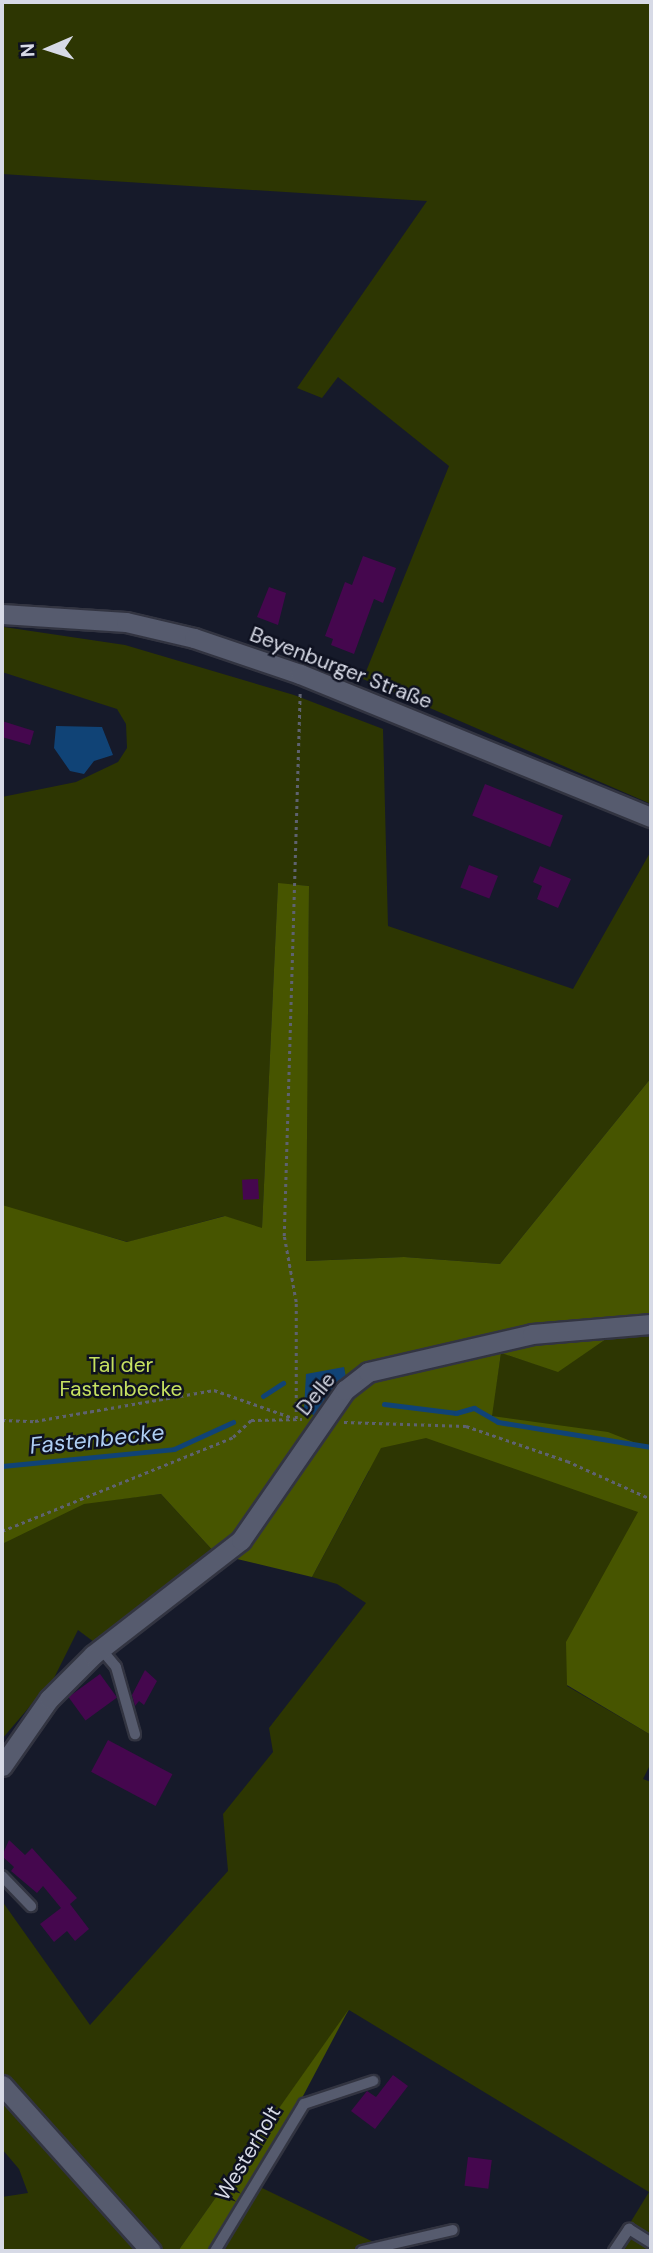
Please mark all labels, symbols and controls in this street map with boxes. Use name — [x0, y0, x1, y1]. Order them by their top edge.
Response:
north arrow — [14, 14, 84, 84]
text: N — [15, 43, 40, 58]
street label: Beyenburger Straße — [246, 622, 436, 714]
park label: Tal der Fastenbecke — [60, 1352, 182, 1402]
street label: Delle — [291, 1368, 341, 1420]
water label: Fastenbecke — [28, 1418, 166, 1460]
street label: Westerholt — [210, 2101, 286, 2205]

